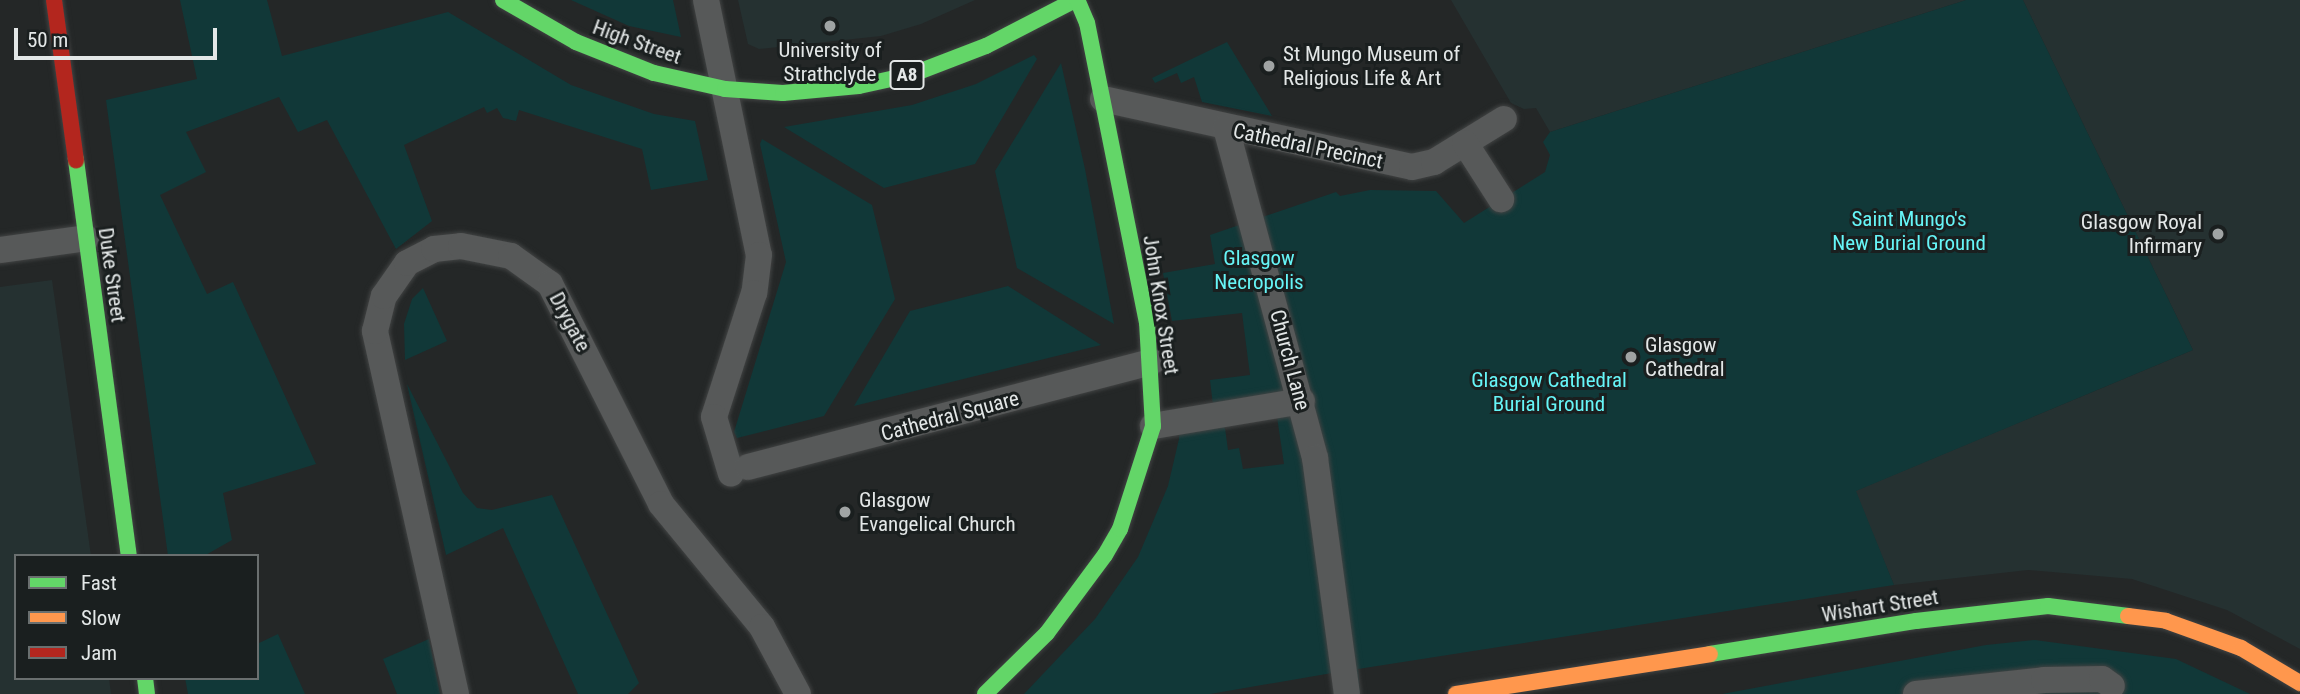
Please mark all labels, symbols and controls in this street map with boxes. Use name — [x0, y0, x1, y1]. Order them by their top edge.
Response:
scale bar — [18, 14, 220, 58]
street label: High Street — [589, 14, 685, 70]
marker: University of Strathclyde — [822, 18, 838, 34]
text: 50 m — [27, 28, 68, 52]
place label: University of Strathclyde — [778, 37, 882, 87]
place label: St Mungo Museum of Religious Life & Art — [1283, 41, 1460, 91]
marker: St Mungo Museum of Religious Life & Art — [1261, 58, 1277, 74]
road number: A8 — [890, 60, 925, 90]
street label: Cathedral Precinct — [1231, 118, 1385, 174]
park label: Saint Mungo's New Burial Ground — [1832, 206, 1986, 256]
place label: Glasgow Royal Infirmary — [2081, 209, 2202, 259]
marker: Glasgow Royal Infirmary — [2208, 224, 2228, 244]
street label: Duke Street — [93, 226, 131, 324]
street label: John Knox Street — [1138, 234, 1184, 376]
park label: Glasgow Necropolis — [1214, 245, 1304, 295]
street label: Drygate — [544, 288, 596, 356]
street label: Church Lane — [1264, 307, 1316, 413]
place label: Glasgow Cathedral — [1645, 332, 1724, 382]
marker: Glasgow Cathedral — [1623, 349, 1639, 365]
park label: Glasgow Cathedral Burial Ground — [1471, 367, 1627, 417]
street label: Cathedral Square — [878, 385, 1022, 447]
place label: Glasgow Evangelical Church — [859, 487, 1016, 537]
marker: Glasgow Evangelical Church — [837, 504, 853, 520]
legend — [14, 554, 259, 680]
text: Fast — [81, 571, 117, 595]
street label: Wishart Street — [1820, 584, 1940, 628]
text: Slow — [81, 606, 121, 630]
text: Jam — [81, 641, 117, 665]

